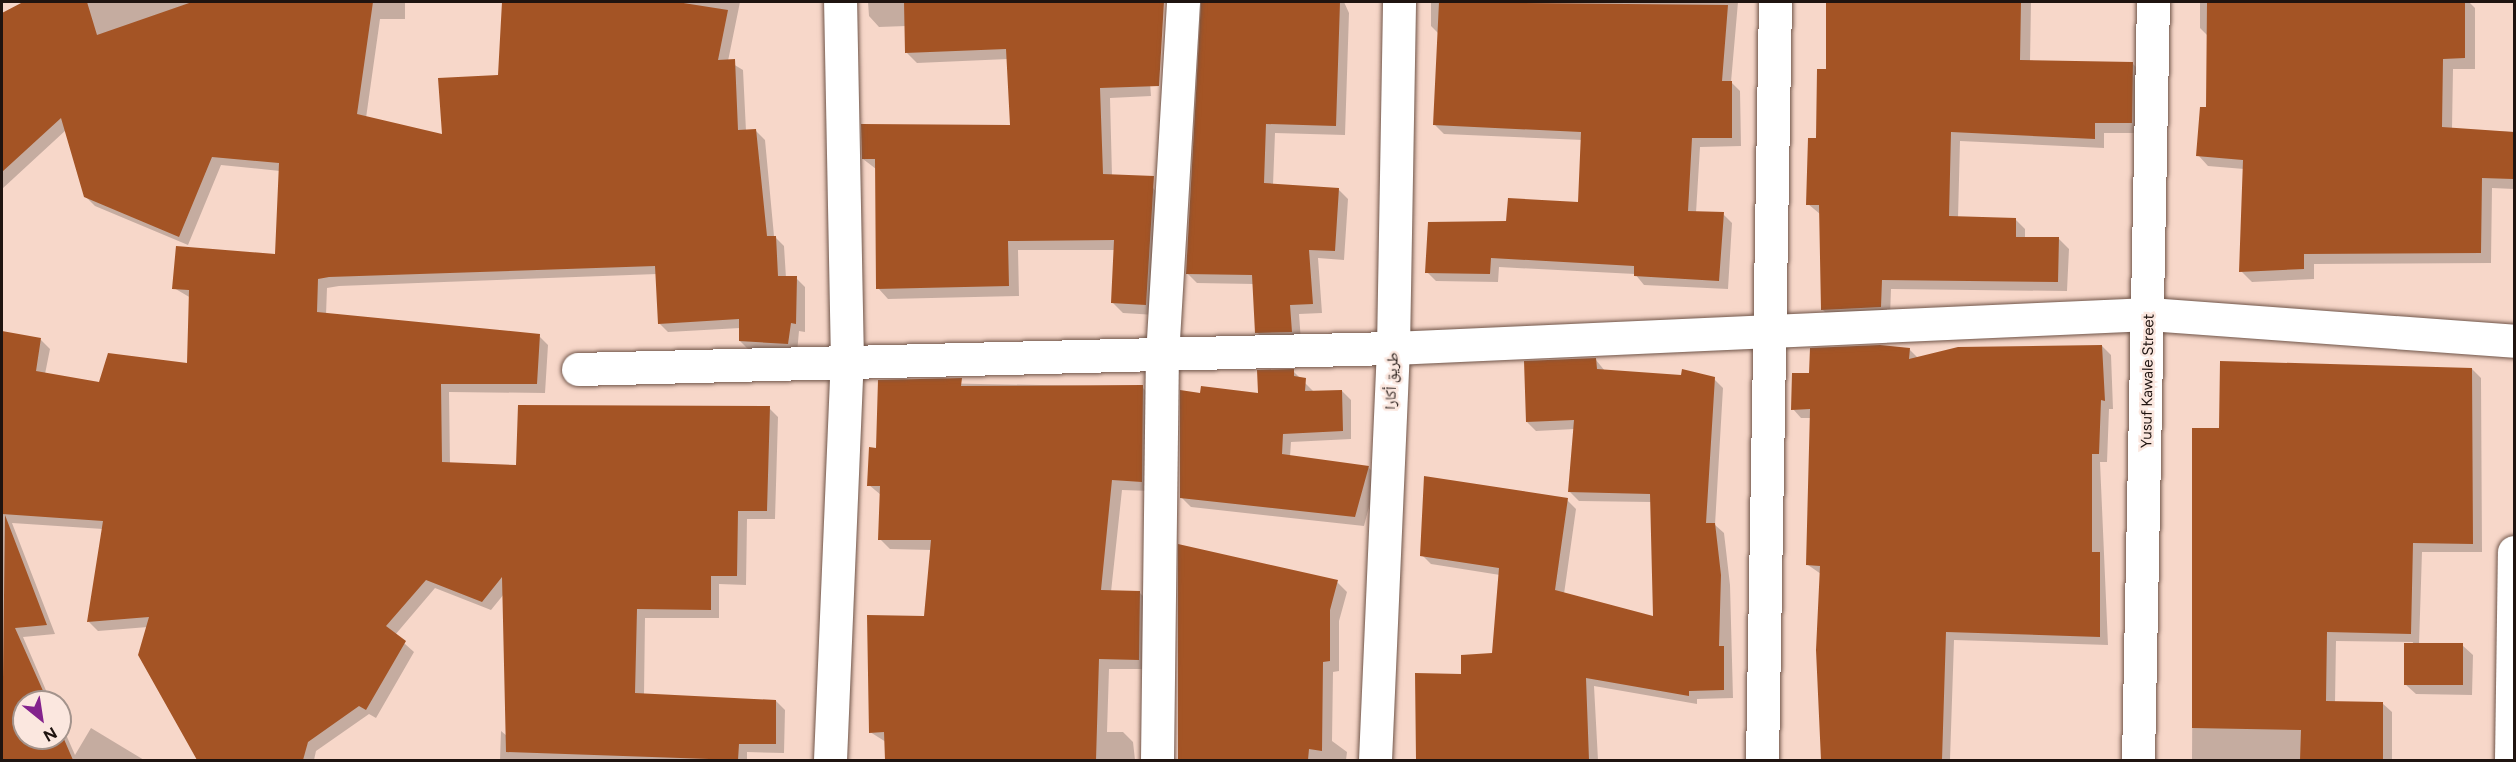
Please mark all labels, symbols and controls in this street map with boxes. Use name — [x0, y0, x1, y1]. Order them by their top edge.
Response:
street label: Yusuf Kawale Street — [2138, 314, 2158, 448]
street label: طريق أكارا — [1382, 352, 1402, 410]
north arrow — [12, 690, 72, 750]
text: N — [40, 723, 60, 746]

